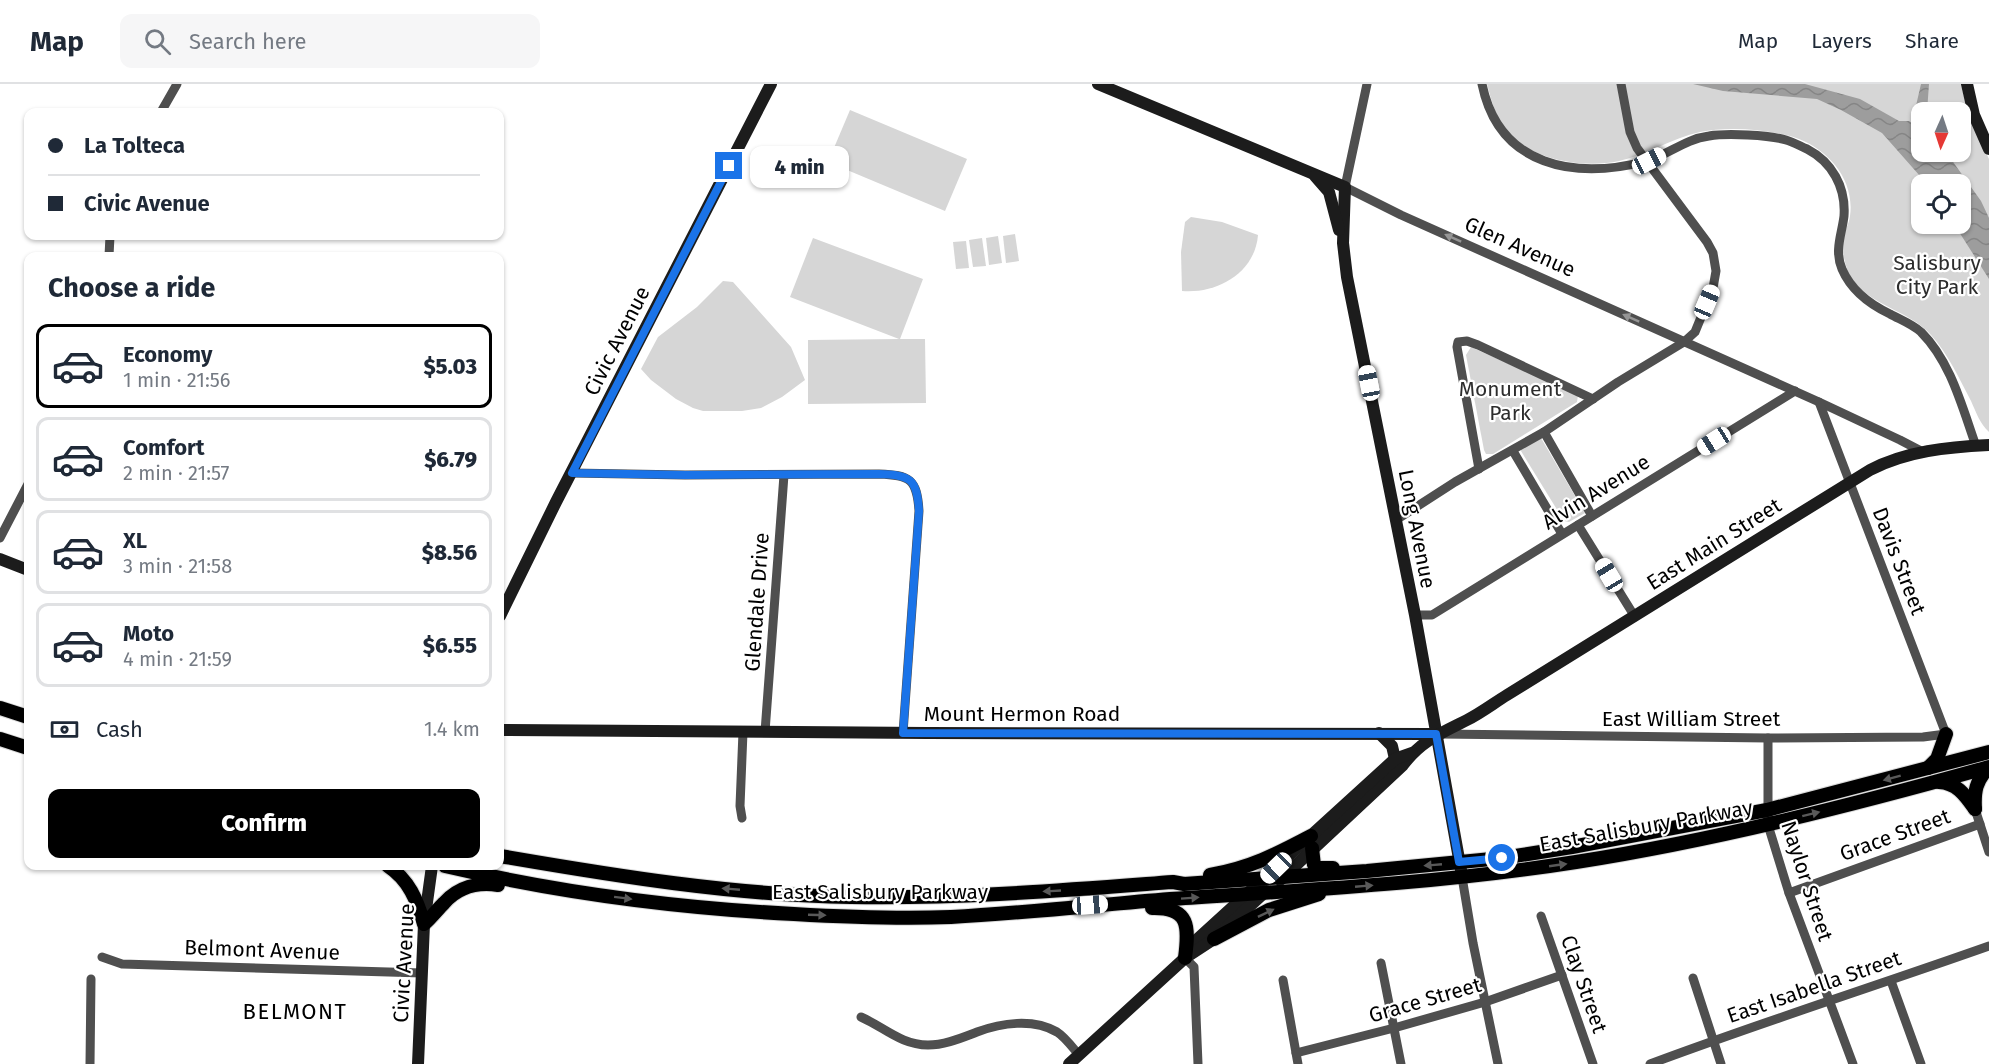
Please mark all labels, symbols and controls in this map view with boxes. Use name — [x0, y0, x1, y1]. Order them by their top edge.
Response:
search box — [120, 14, 540, 68]
text: Map — [30, 25, 84, 58]
icon: search — [141, 25, 174, 58]
text: Search here — [189, 28, 307, 55]
text: Map — [1738, 28, 1778, 54]
text: Layers — [1811, 28, 1872, 54]
text: Share — [1905, 28, 1959, 54]
north arrow — [1911, 102, 1971, 162]
map controls — [1911, 102, 1971, 234]
text: La Tolteca — [84, 132, 185, 159]
callout: 4 min — [750, 145, 849, 187]
car — [1629, 145, 1669, 177]
route end — [715, 152, 742, 179]
text: 4 min — [774, 155, 825, 179]
button: locate — [1911, 174, 1971, 234]
text: Civic Avenue — [84, 190, 210, 217]
street label: Glen Avenue — [1461, 211, 1579, 283]
one-way arrow — [1444, 233, 1462, 243]
park label: Salisbury City Park — [1893, 250, 1981, 300]
text: Choose a ride — [48, 272, 215, 304]
street label: Civic Avenue — [578, 282, 656, 400]
car — [1692, 282, 1722, 322]
one-way arrow — [1622, 313, 1640, 322]
icon: car — [51, 339, 105, 393]
text: Economy — [123, 341, 212, 368]
text: $5.03 — [423, 353, 477, 380]
car — [1357, 364, 1381, 402]
text: 1 min · 21:56 — [123, 368, 230, 392]
park label: Monument Park — [1459, 376, 1562, 426]
car — [1694, 424, 1734, 458]
icon: car — [51, 432, 105, 486]
text: Comfort — [123, 434, 204, 461]
text: $6.79 — [424, 446, 477, 473]
street label: Alvin Avenue — [1537, 449, 1655, 535]
text: 2 min · 21:57 — [123, 461, 229, 485]
street label: Long Avenue — [1393, 467, 1441, 591]
street label: East Main Street — [1642, 492, 1786, 596]
street label: Davis Street — [1867, 504, 1932, 619]
icon: car — [51, 525, 105, 579]
text: XL — [123, 527, 147, 554]
street label: Glendale Drive — [739, 532, 775, 672]
text: $8.56 — [422, 539, 477, 566]
text: 3 min · 21:58 — [123, 554, 232, 578]
car — [1592, 555, 1626, 595]
icon: car — [51, 618, 105, 672]
text: Moto — [123, 620, 174, 647]
text: $6.55 — [423, 632, 477, 659]
text: 4 min · 21:59 — [123, 647, 232, 671]
street label: Mount Hermon Road — [924, 701, 1120, 727]
street label: East William Street — [1602, 706, 1781, 732]
icon: cash — [48, 713, 81, 746]
text: Cash — [96, 716, 143, 743]
text: 1.4 km — [424, 717, 480, 741]
one-way arrow — [1883, 774, 1901, 783]
button: Confirm — [48, 789, 480, 858]
street label: East Salisbury Parkway — [1537, 794, 1755, 858]
street label: Grace Street — [1836, 803, 1954, 867]
one-way arrow — [1802, 809, 1820, 819]
street label: Naylor Street — [1775, 818, 1839, 945]
route start — [1488, 844, 1515, 871]
car — [1257, 849, 1295, 887]
one-way arrow — [1423, 860, 1442, 870]
one-way arrow — [1548, 860, 1567, 869]
street label: East Salisbury Parkway — [772, 879, 989, 905]
one-way arrow — [1355, 882, 1374, 891]
one-way arrow — [722, 884, 741, 894]
one-way arrow — [1042, 887, 1061, 896]
one-way arrow — [1181, 893, 1200, 903]
one-way arrow — [614, 894, 633, 903]
car — [1071, 895, 1109, 915]
street label: Civic Avenue — [388, 903, 420, 1023]
one-way arrow — [1258, 908, 1275, 917]
one-way arrow — [808, 911, 827, 920]
street label: Clay Street — [1555, 932, 1613, 1037]
street label: Belmont Avenue — [184, 934, 340, 966]
street label: East Isabella Street — [1724, 945, 1905, 1029]
street label: Grace Street — [1366, 971, 1485, 1028]
district label: BELMONT — [243, 998, 347, 1025]

